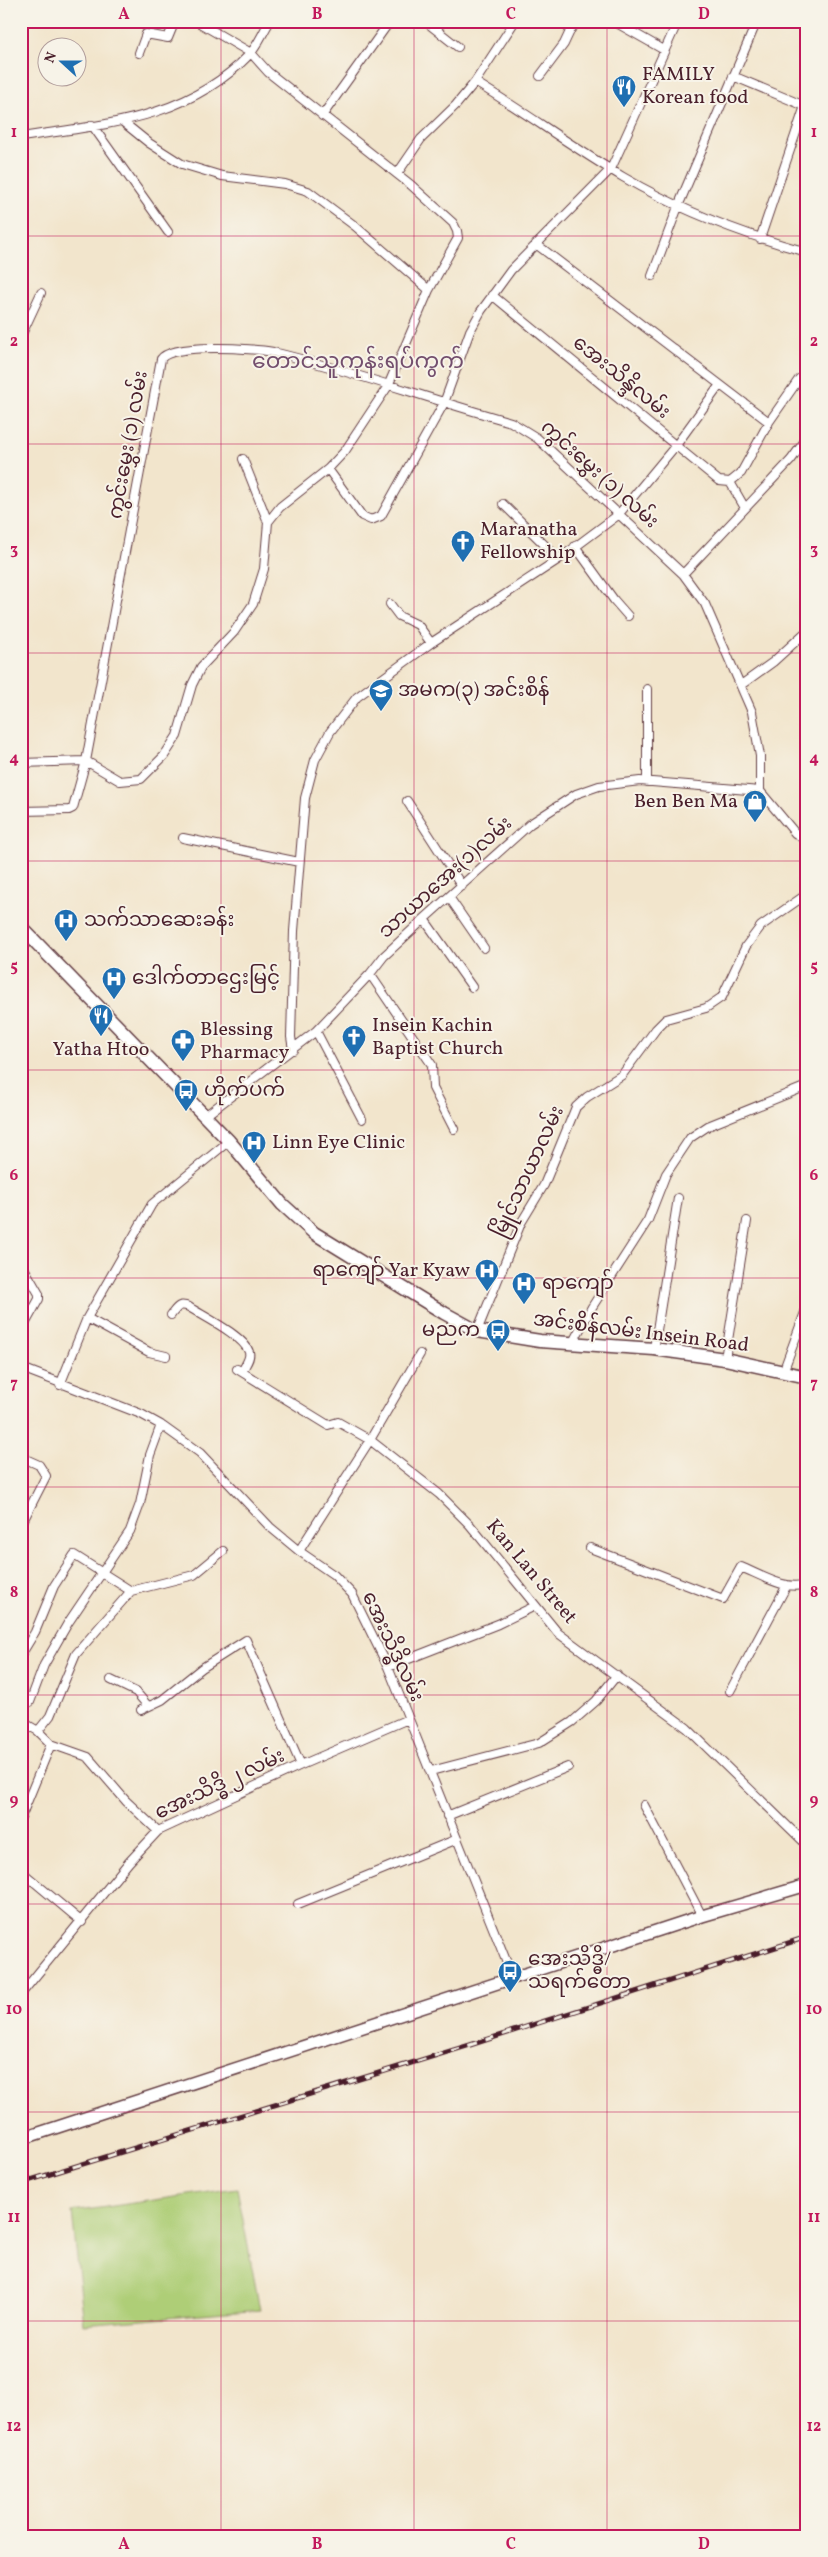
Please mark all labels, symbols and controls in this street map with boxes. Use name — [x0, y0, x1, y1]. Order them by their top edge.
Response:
text: A — [118, 4, 130, 26]
text: B — [312, 4, 323, 26]
text: C — [506, 4, 516, 26]
text: D — [698, 4, 710, 26]
north arrow — [38, 38, 88, 88]
text: N — [41, 50, 62, 66]
place label: FAMILY Korean food — [642, 61, 749, 112]
restaurant icon: FAMILY Korean food — [611, 74, 637, 108]
text: 1 — [11, 122, 17, 144]
text: 1 — [811, 122, 817, 144]
street label: အေးသိန္ဒိလမ်း — [566, 328, 677, 427]
text: 2 — [10, 331, 18, 353]
text: 2 — [810, 331, 818, 353]
district label: တောင်သူကုန်းရပ်ကွက် — [252, 345, 464, 378]
street label: ကွင်းမွှေး (၁) လမ်း — [100, 368, 156, 521]
street label: ကွင်းမွှေး (၁) လမ်း — [534, 413, 666, 536]
place label: Maranatha Fellowship — [480, 516, 577, 567]
church icon: Maranatha Fellowship — [450, 529, 476, 563]
text: 3 — [10, 539, 18, 561]
text: 3 — [810, 539, 818, 561]
place label: အမက(၃) အင်းစိန် — [398, 675, 550, 705]
school or university icon: အမက(၃) အင်းစိန် — [368, 678, 394, 712]
text: 4 — [9, 748, 19, 770]
text: 4 — [809, 748, 819, 770]
place label: Ben Ben Ma — [634, 788, 738, 816]
shop icon: Ben Ben Ma — [742, 789, 768, 823]
street label: သာယာအေး(၁)လမ်း — [372, 809, 519, 946]
place label: သက်သာဆေးခန်း — [84, 905, 234, 935]
hospital icon: သက်သာဆေးခန်း — [53, 908, 79, 942]
text: 5 — [10, 956, 18, 978]
text: 5 — [810, 956, 818, 978]
place label: ဒေါက်တာဌေးမြင့် — [132, 963, 280, 993]
hospital icon: ဒေါက်တာဌေးမြင့် — [101, 966, 127, 1000]
restaurant icon: Yatha Htoo — [88, 1003, 114, 1037]
place label: Insein Kachin Baptist Church — [372, 1012, 504, 1063]
place label: Blessing Pharmacy — [200, 1016, 289, 1067]
church icon: Insein Kachin Baptist Church — [341, 1024, 367, 1058]
pharmacy icon: Blessing Pharmacy — [170, 1028, 196, 1062]
place label: Yatha Htoo — [52, 1036, 150, 1064]
place label: ဟိုက်ပက် — [204, 1075, 285, 1106]
bus stop icon: ဟိုက်ပက် — [173, 1078, 199, 1112]
street label: မြိုင်သာယာလမ်း — [484, 1101, 572, 1243]
place label: Linn Eye Clinic — [272, 1129, 405, 1157]
hospital icon: Linn Eye Clinic — [241, 1130, 267, 1164]
text: 6 — [10, 1165, 19, 1187]
text: 6 — [810, 1165, 819, 1187]
place label: ရာကျော် Yar Kyaw — [313, 1255, 471, 1285]
hospital icon: ရာကျော် Yar Kyaw — [474, 1258, 500, 1292]
place label: ရာကျော် — [542, 1268, 614, 1298]
hospital icon: ရာကျော် — [511, 1271, 537, 1305]
street label: အင်းစိန်လမ်း Insein Road — [531, 1304, 751, 1360]
place label: မညက — [422, 1317, 480, 1345]
bus stop icon: မညက — [485, 1318, 511, 1352]
text: 7 — [10, 1373, 18, 1395]
text: 7 — [810, 1373, 818, 1395]
street label: Kan Lan Street — [479, 1514, 583, 1630]
text: 8 — [10, 1582, 18, 1604]
text: 8 — [810, 1582, 818, 1604]
street label: အေးသိဒ္ဓိလမ်း — [354, 1586, 432, 1707]
street label: အေးသိဒ္ဓိ ၂ လမ်း — [150, 1741, 290, 1828]
text: 9 — [10, 1790, 19, 1812]
text: 9 — [810, 1790, 819, 1812]
place label: အေးသိဒ္ဓိ/ သရက်တော — [528, 1944, 631, 1997]
bus stop icon: အေးသိဒ္ဓိ/ သရက်တော — [497, 1959, 523, 1993]
text: 10 — [6, 1999, 22, 2021]
text: 10 — [806, 1999, 822, 2021]
text: 11 — [8, 2207, 20, 2229]
text: 11 — [808, 2207, 820, 2229]
text: 12 — [7, 2416, 21, 2438]
text: 12 — [807, 2416, 821, 2438]
text: A — [118, 2534, 130, 2556]
text: B — [312, 2534, 323, 2556]
text: C — [506, 2534, 516, 2556]
text: D — [698, 2534, 710, 2556]

